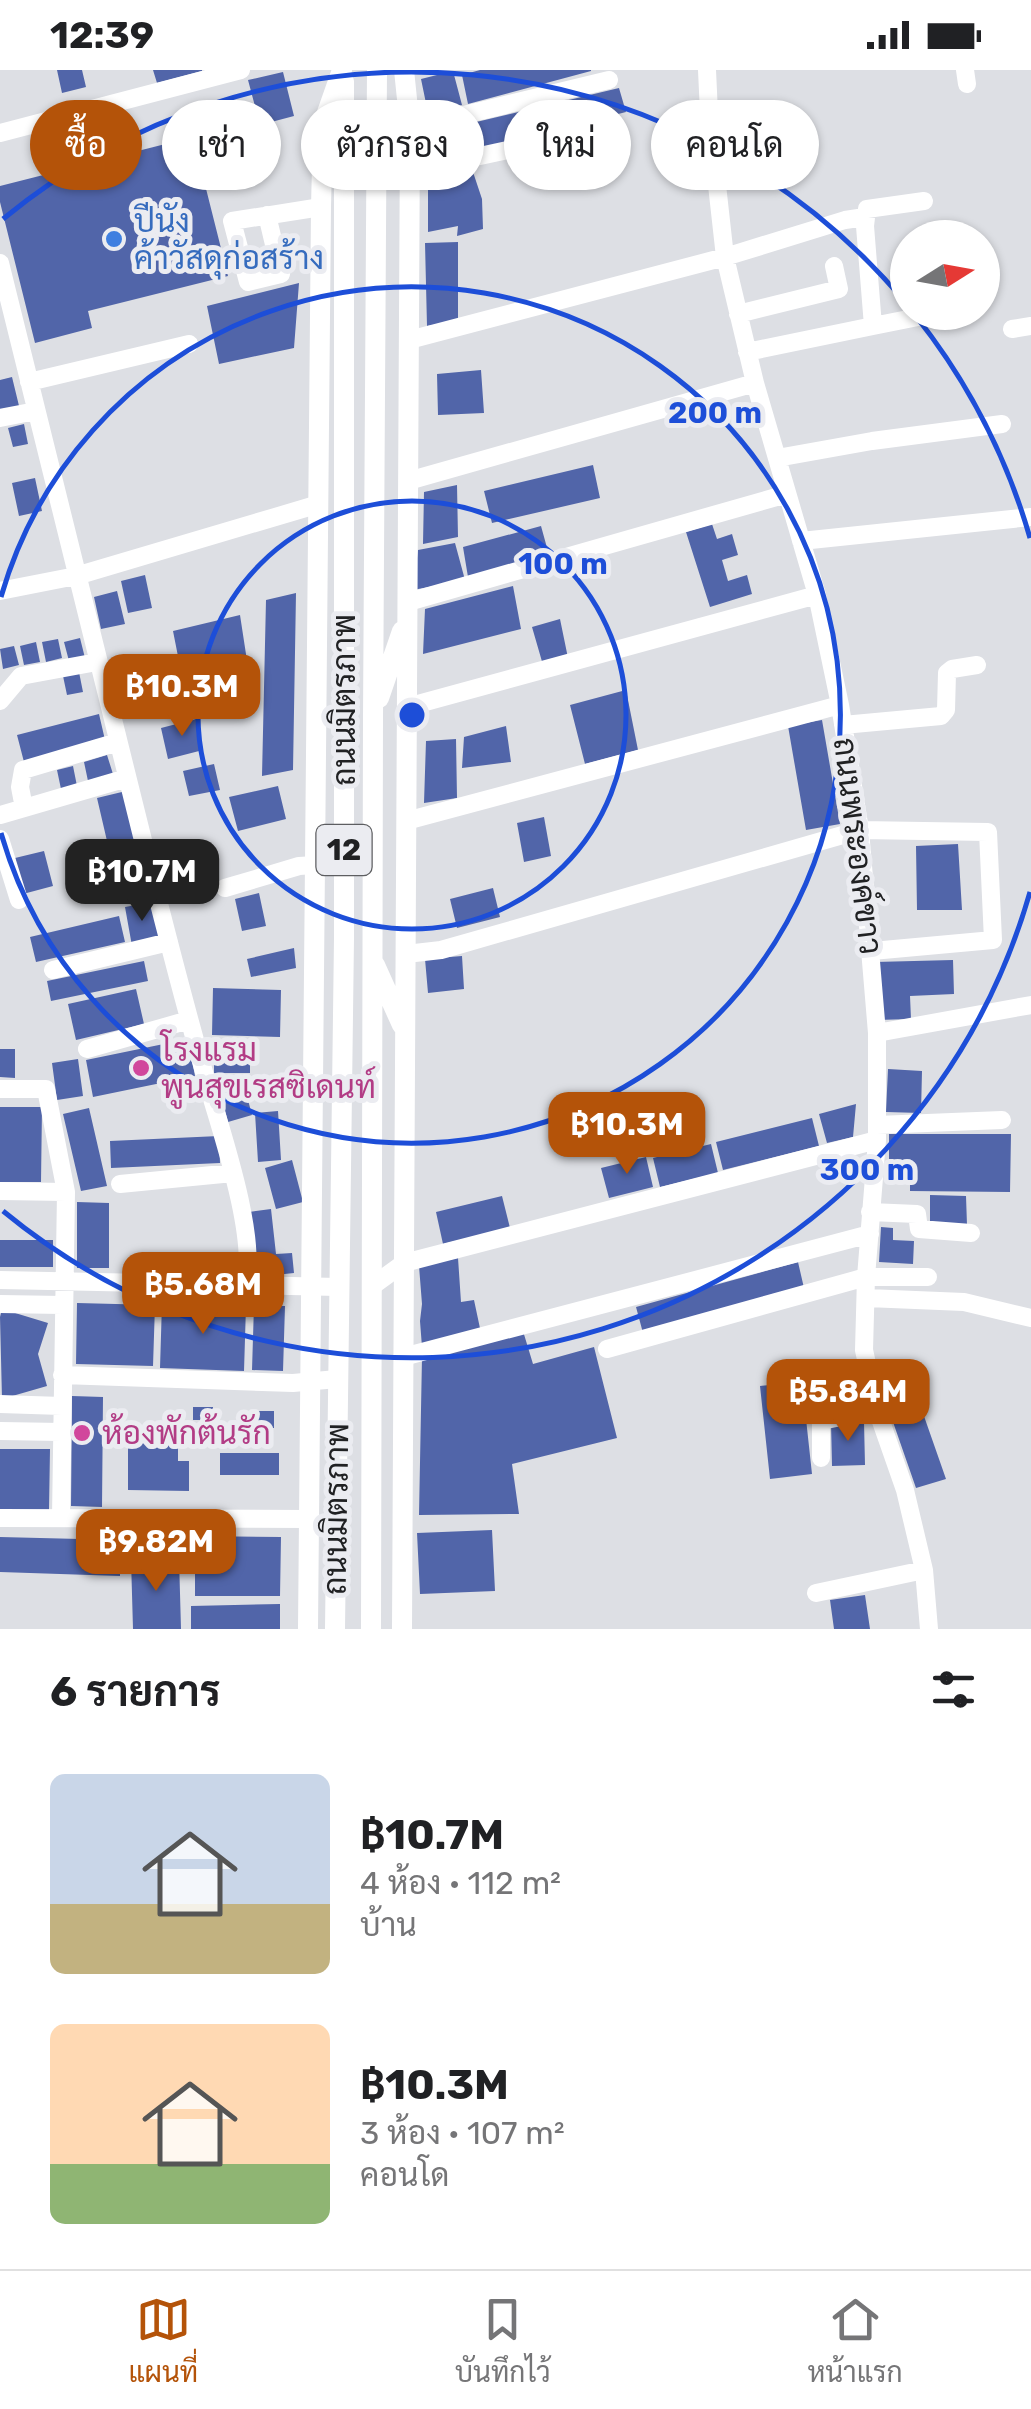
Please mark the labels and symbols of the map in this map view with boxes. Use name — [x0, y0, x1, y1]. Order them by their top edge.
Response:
place label: ปีนัง ค้าวัสดุก่อสร้าง — [133, 202, 324, 280]
north arrow — [890, 220, 1000, 330]
marker: ปีนัง ค้าวัสดุก่อสร้าง — [103, 228, 125, 250]
text: 200 m — [668, 395, 762, 431]
text: 100 m — [518, 546, 608, 582]
street label: ถนนมิตรภาพ — [325, 614, 363, 786]
pin: ฿10.3M — [101, 654, 263, 739]
centre of rings — [394, 697, 430, 733]
street label: ถนนพระองค์ขาว — [826, 735, 892, 957]
road number: 12 — [316, 825, 372, 875]
pin: ฿10.7M — [61, 839, 223, 924]
place label: โรงแรม พูนสุขเรสซิเดนท์ — [159, 1029, 376, 1109]
marker: โรงแรม พูนสุขเรสซิเดนท์ — [130, 1057, 152, 1079]
pin: ฿10.3M — [546, 1092, 708, 1177]
text: 300 m — [820, 1152, 914, 1188]
pin: ฿5.68M — [122, 1252, 284, 1337]
pin: ฿5.84M — [767, 1359, 929, 1444]
place label: ห้องพักต้นรัก — [102, 1412, 271, 1452]
marker: ห้องพักต้นรัก — [71, 1422, 93, 1444]
street label: ถนนมิตรภาพ — [316, 1423, 356, 1595]
pin: ฿9.82M — [75, 1509, 237, 1594]

